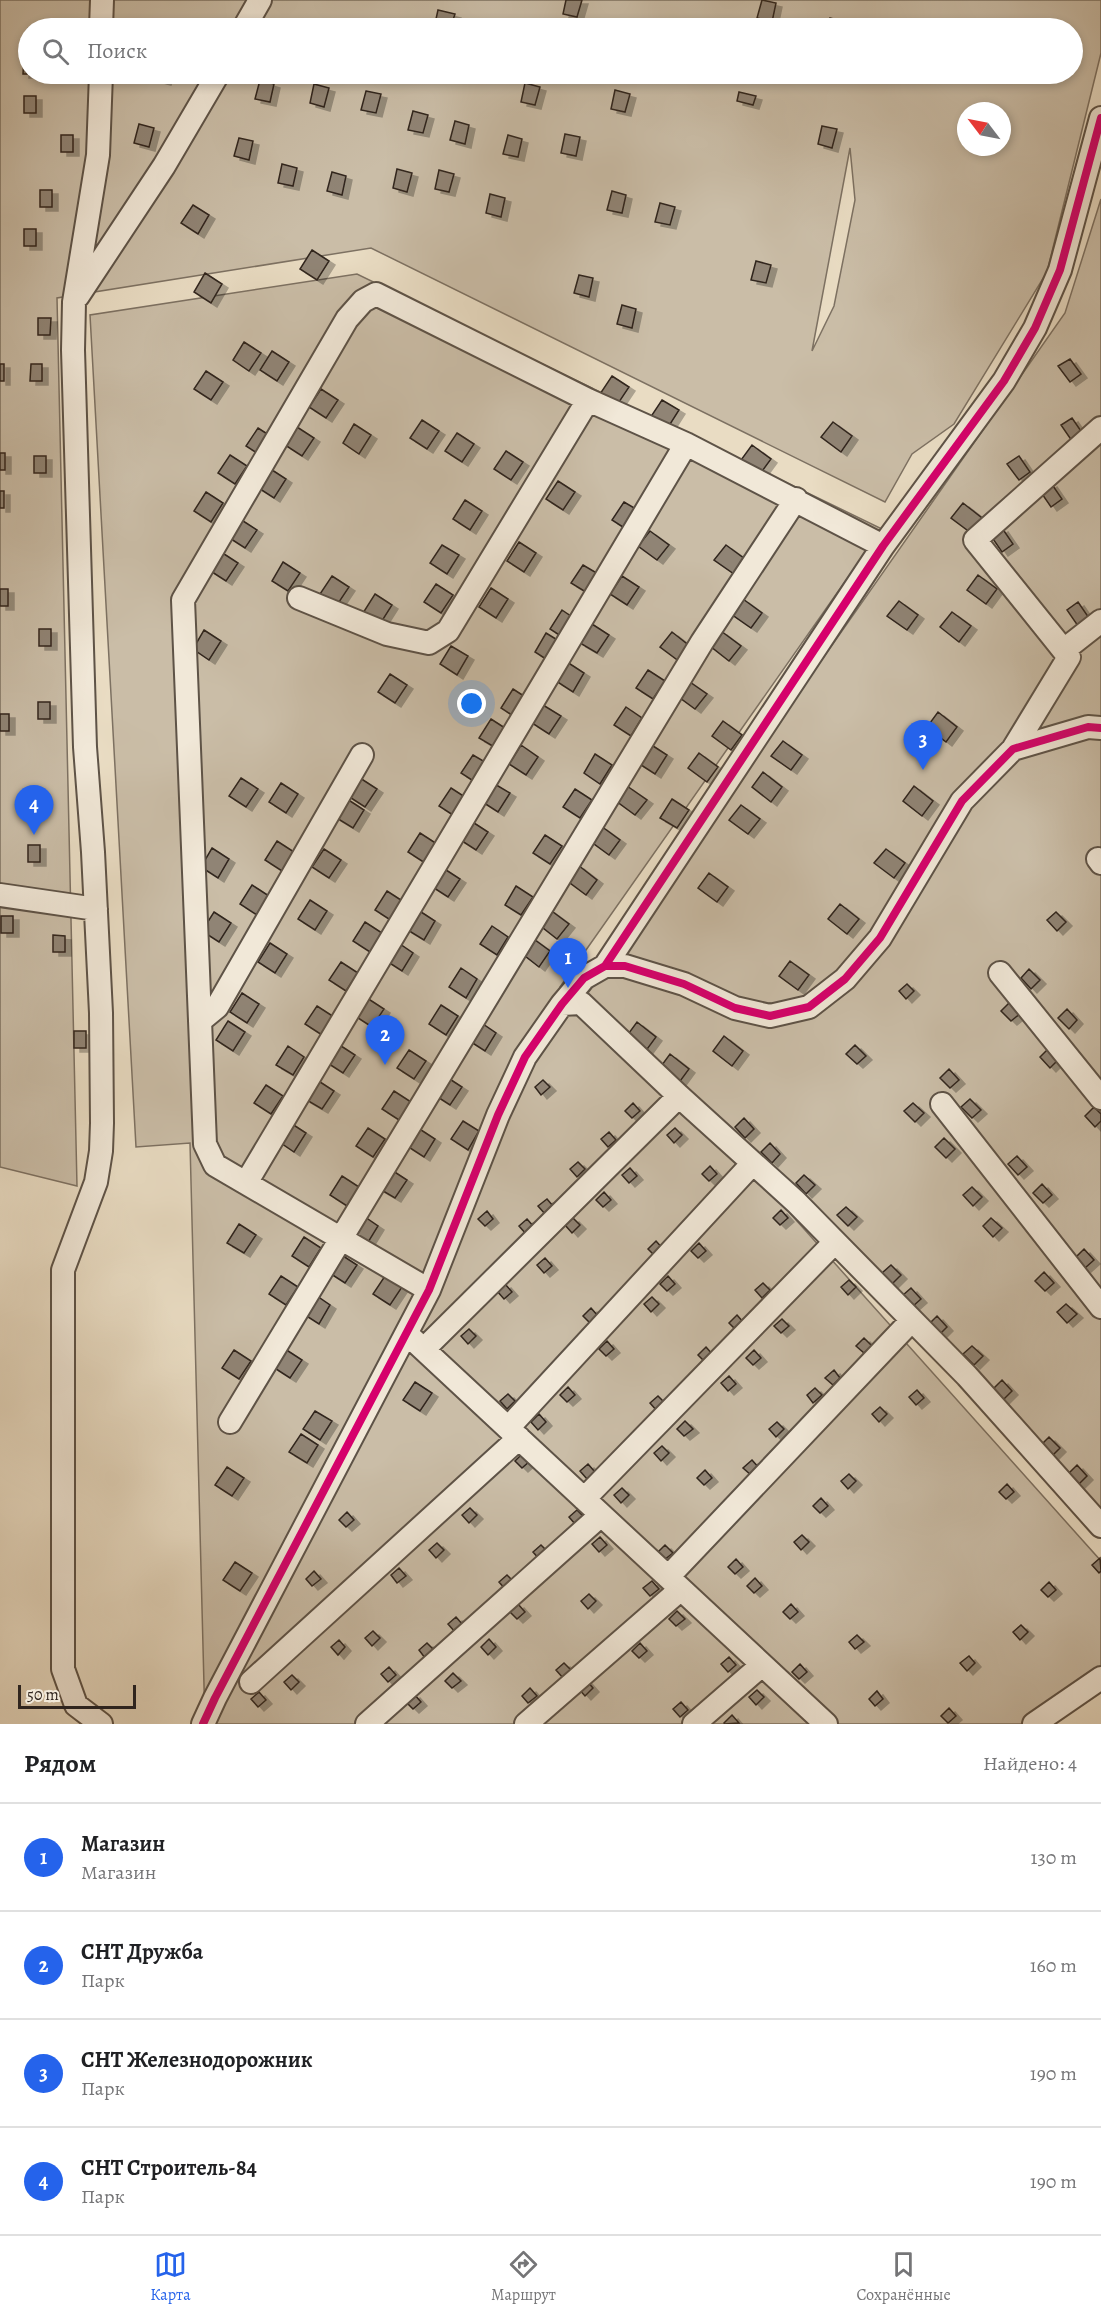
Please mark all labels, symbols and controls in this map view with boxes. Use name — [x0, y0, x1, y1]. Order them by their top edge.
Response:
search box — [18, 18, 1083, 84]
icon: search — [39, 35, 72, 68]
text: Поиск — [87, 36, 147, 66]
north arrow — [957, 102, 1011, 156]
your location — [457, 689, 486, 718]
pin: 3 — [904, 720, 942, 770]
pin: 4 — [15, 786, 54, 835]
pin: 1 — [548, 938, 588, 988]
pin: 2 — [366, 1016, 404, 1065]
scale bar — [18, 1682, 136, 1710]
text: 50 m — [27, 1684, 59, 1706]
text: Рядом — [24, 1746, 96, 1781]
text: Найдено: 4 — [983, 1750, 1077, 1777]
text: Магазин — [81, 1829, 165, 1859]
text: 1 — [40, 1844, 47, 1871]
text: 130 m — [1031, 1844, 1077, 1871]
text: Магазин — [81, 1859, 156, 1886]
text: СНТ Дружба — [81, 1937, 203, 1967]
text: 2 — [39, 1952, 48, 1979]
text: 160 m — [1030, 1952, 1077, 1979]
text: Парк — [81, 1967, 125, 1994]
text: СНТ Железнодорожник — [81, 2045, 313, 2075]
text: 3 — [39, 2060, 48, 2087]
text: 190 m — [1030, 2060, 1077, 2087]
text: Парк — [81, 2075, 125, 2102]
text: СНТ Строитель-84 — [81, 2153, 257, 2183]
text: 4 — [39, 2168, 48, 2195]
text: 190 m — [1030, 2168, 1077, 2195]
text: Парк — [81, 2183, 125, 2210]
tab: Карта — [150, 2248, 191, 2306]
tab: Маршрут — [491, 2248, 556, 2306]
tab: Сохранённые — [856, 2248, 951, 2306]

